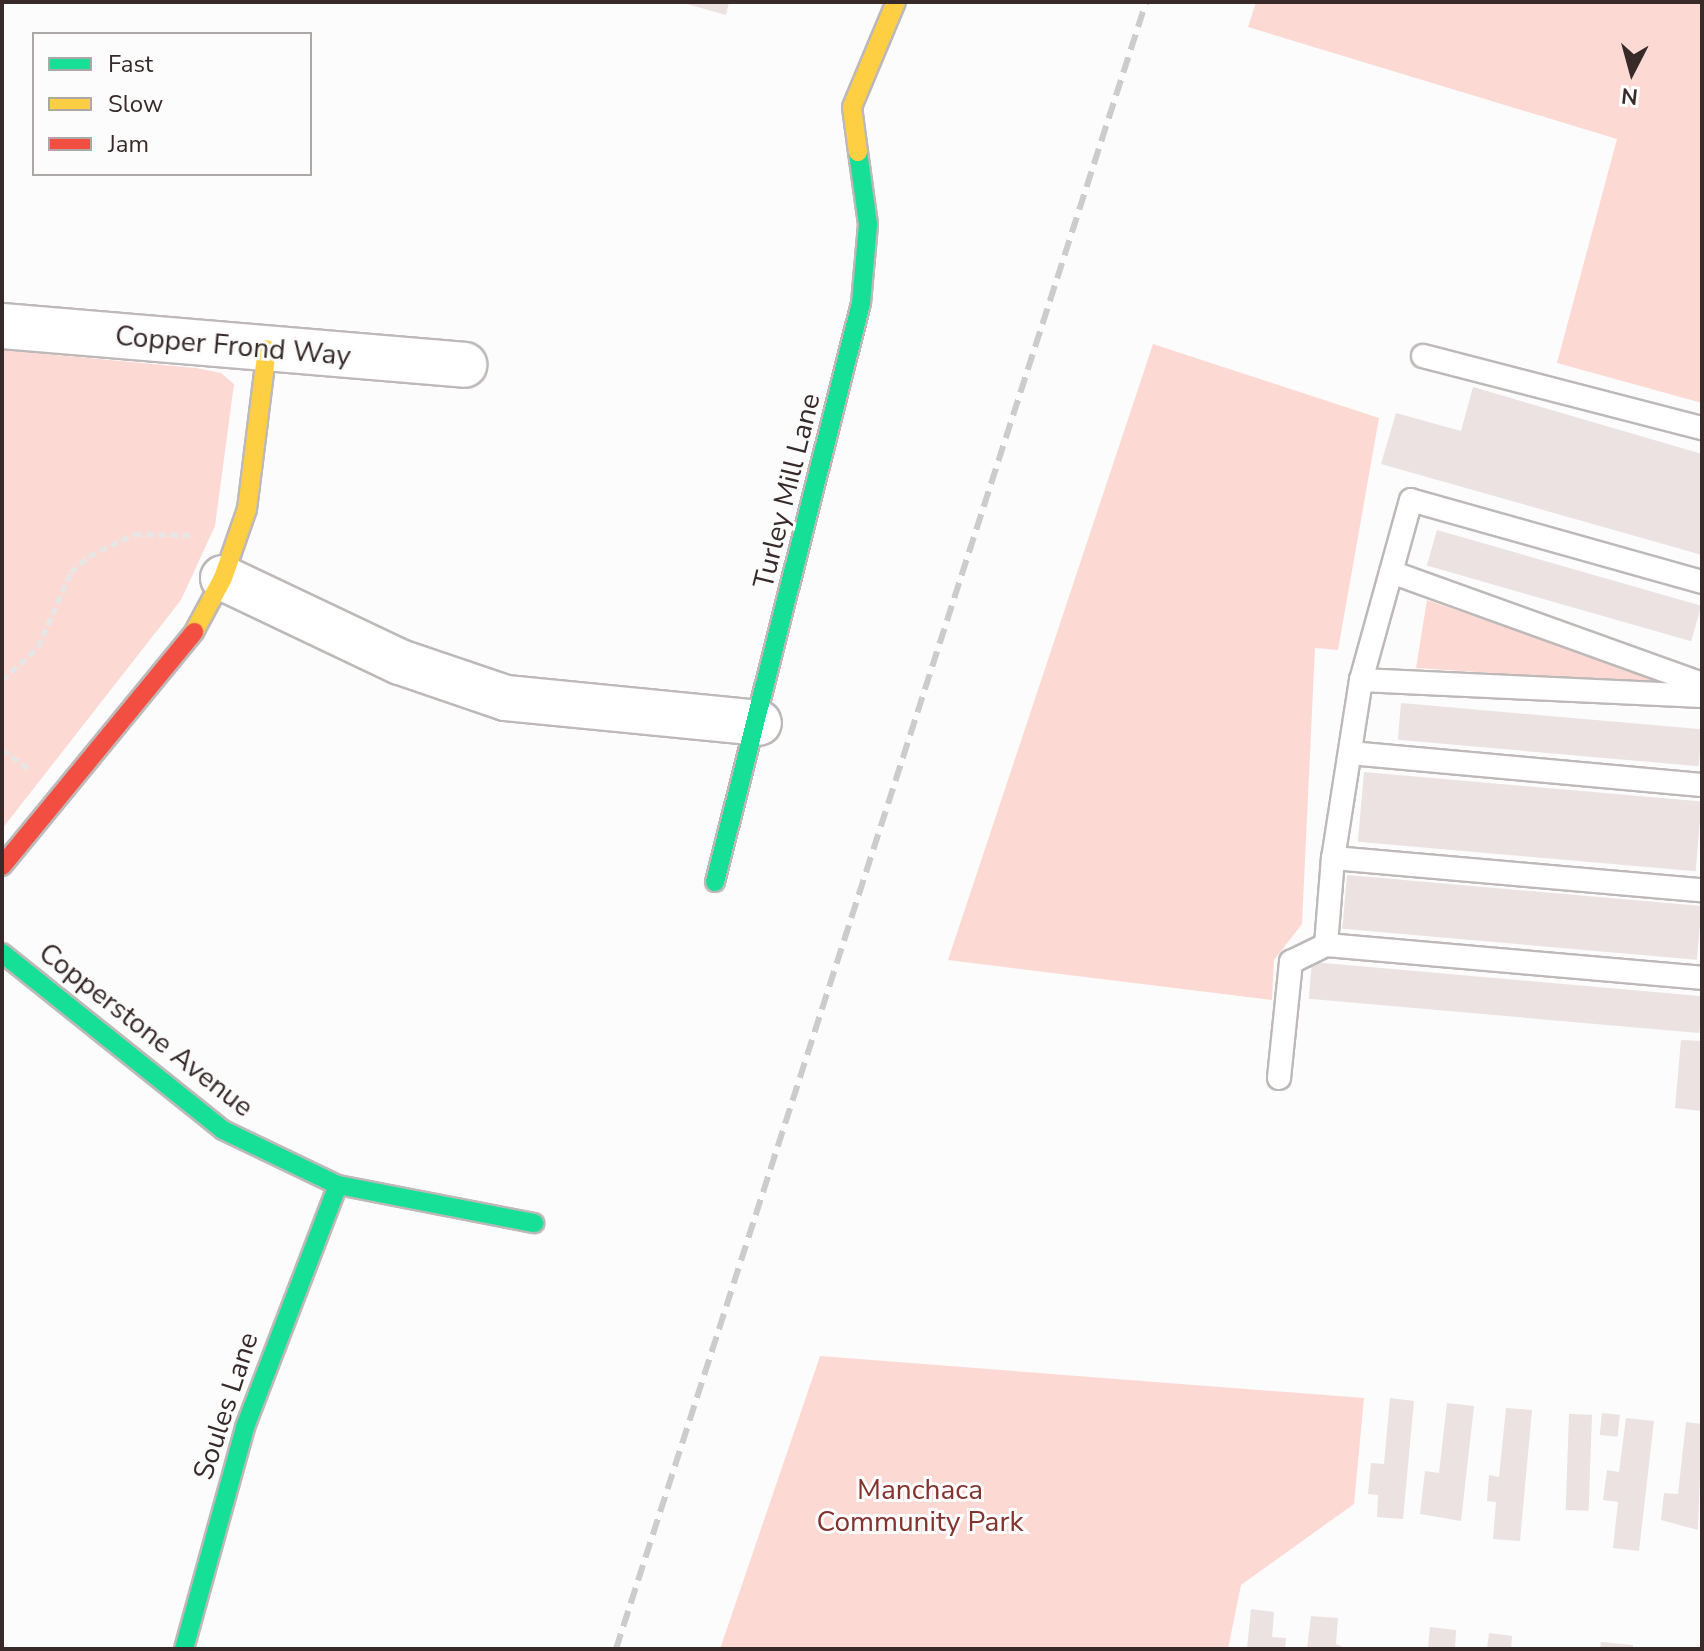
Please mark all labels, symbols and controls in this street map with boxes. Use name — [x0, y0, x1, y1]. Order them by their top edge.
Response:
legend — [32, 32, 312, 176]
north arrow — [1592, 32, 1672, 112]
text: Fast — [108, 48, 153, 80]
text: N — [1620, 80, 1639, 112]
text: Slow — [108, 88, 163, 120]
text: Jam — [108, 128, 149, 160]
street label: Copper Frond Way — [114, 319, 352, 373]
street label: Turley Mill Lane — [746, 390, 828, 592]
street label: Copperstone Avenue — [32, 936, 260, 1124]
street label: Soules Lane — [186, 1328, 266, 1484]
park label: Manchaca Community Park — [817, 1473, 1023, 1539]

